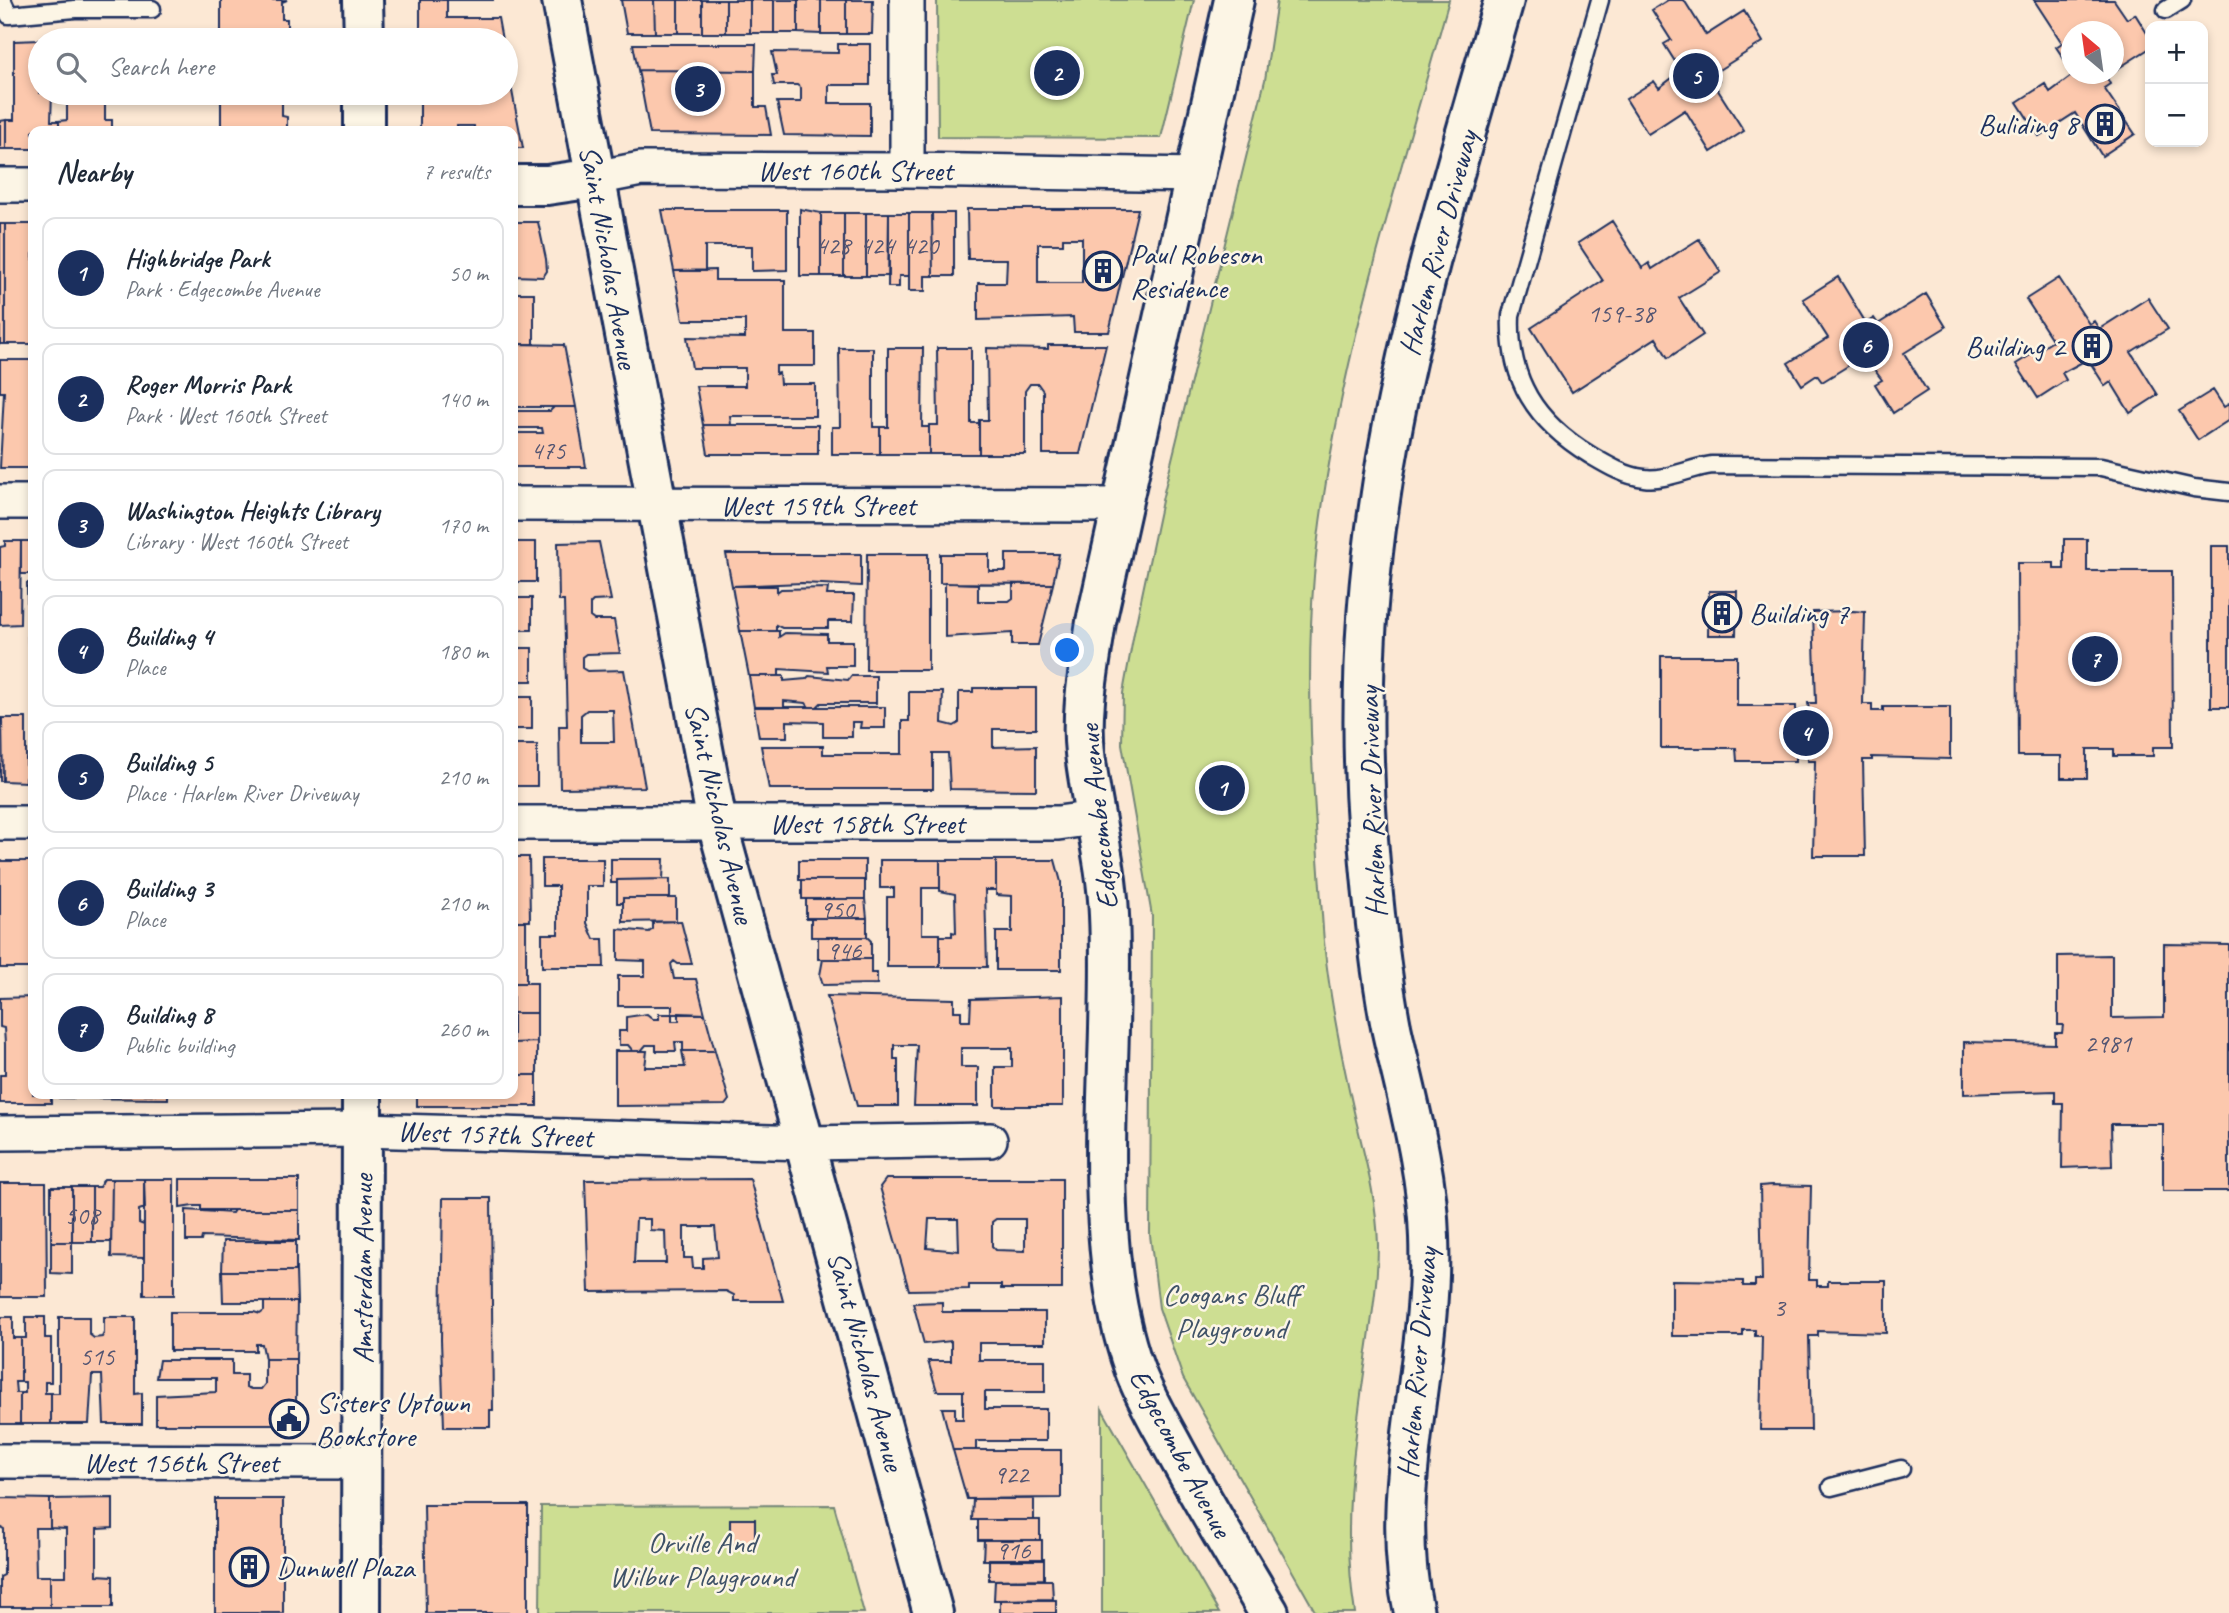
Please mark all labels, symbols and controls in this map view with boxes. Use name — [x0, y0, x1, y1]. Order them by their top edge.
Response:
north arrow — [2061, 21, 2124, 84]
map controls — [2145, 21, 2208, 147]
button: + — [2145, 21, 2208, 84]
search box — [28, 28, 518, 105]
pin: 2 — [1034, 47, 1080, 99]
icon: search — [52, 48, 90, 86]
text: Search here — [108, 50, 214, 83]
pin: 5 — [1673, 50, 1719, 102]
pin: 3 — [675, 63, 721, 115]
button: − — [2145, 84, 2208, 147]
building icon: Buliding 8 — [2084, 103, 2126, 145]
place label: Buliding 8 — [1978, 105, 2080, 143]
street label: Harlem River Driveway — [1390, 124, 1487, 360]
street label: Saint Nicholas Avenue — [571, 143, 648, 374]
street label: West 160th Street — [757, 151, 956, 189]
text: Nearby — [56, 153, 132, 191]
text: 7 results — [423, 157, 490, 186]
house number: 428 — [815, 229, 853, 262]
house number: 424 — [859, 229, 897, 262]
house number: 420 — [903, 229, 941, 262]
place label: Paul Robeson Residence — [1130, 235, 1263, 307]
text: Highbridge Park — [125, 242, 269, 275]
building icon: Paul Robeson Residence — [1082, 250, 1124, 292]
text: 1 — [76, 259, 86, 288]
text: 50 m — [449, 259, 488, 288]
text: Park · Edgecombe Avenue — [125, 275, 319, 304]
house number: 159-38 — [1588, 297, 1657, 330]
pin: 6 — [1843, 319, 1889, 371]
building icon: Building 2 — [2071, 325, 2113, 367]
place label: Building 2 — [1965, 327, 2067, 365]
text: Roger Morris Park — [125, 368, 290, 401]
text: 2 — [76, 385, 86, 414]
text: 140 m — [439, 385, 488, 414]
text: Park · West 160th Street — [125, 401, 327, 430]
house number: 475 — [530, 434, 567, 467]
street label: West 159th Street — [720, 486, 919, 524]
text: Washington Heights Library — [125, 494, 380, 527]
text: 3 — [76, 511, 86, 540]
text: 170 m — [439, 511, 488, 540]
text: Library · West 160th Street — [125, 527, 348, 556]
building icon: Building 7 — [1701, 592, 1743, 634]
place label: Building 7 — [1749, 594, 1850, 632]
text: Building 4 — [125, 620, 213, 653]
your location — [1050, 633, 1084, 667]
pin: 7 — [2072, 633, 2118, 685]
text: 4 — [76, 637, 86, 666]
text: 180 m — [439, 637, 488, 666]
text: Place — [125, 653, 165, 682]
street label: Harlem River Driveway — [1349, 683, 1395, 918]
street label: Saint Nicholas Avenue — [676, 699, 764, 929]
pin: 4 — [1783, 707, 1829, 759]
street label: Edgecombe Avenue — [1069, 720, 1127, 911]
text: Building 5 — [125, 746, 212, 779]
pin: 1 — [1199, 762, 1245, 814]
text: 5 — [76, 763, 86, 792]
text: 210 m — [439, 763, 488, 792]
text: Place · Harlem River Driveway — [125, 779, 358, 808]
street label: West 158th Street — [769, 804, 968, 842]
text: Building 3 — [125, 872, 213, 905]
text: 6 — [76, 889, 86, 918]
text: 210 m — [439, 889, 488, 918]
house number: 950 — [819, 893, 857, 926]
text: Place — [125, 905, 165, 934]
house number: 946 — [826, 934, 863, 967]
text: Building 8 — [125, 998, 213, 1031]
text: 7 — [76, 1015, 86, 1044]
text: 260 m — [439, 1015, 488, 1044]
house number: 2981 — [2085, 1027, 2133, 1060]
text: Public building — [125, 1031, 234, 1060]
street label: West 157th Street — [397, 1112, 596, 1157]
street label: Amsterdam Avenue — [343, 1172, 381, 1364]
house number: 508 — [64, 1199, 102, 1232]
street label: Harlem River Driveway — [1388, 1243, 1446, 1480]
street label: Saint Nicholas Avenue — [818, 1247, 914, 1477]
park label: Coogans Bluff Playground — [1163, 1275, 1305, 1347]
house number: 3 — [1773, 1291, 1787, 1324]
house number: 515 — [79, 1340, 116, 1373]
street label: Edgecombe Avenue — [1121, 1362, 1242, 1546]
place label: Sisters Uptown Bookstore — [316, 1383, 471, 1455]
public building icon: Sisters Uptown Bookstore — [268, 1398, 310, 1440]
street label: West 156th Street — [83, 1443, 282, 1481]
house number: 922 — [993, 1458, 1031, 1491]
park label: Orville And Wilbur Playground — [609, 1523, 799, 1595]
house number: 916 — [995, 1534, 1032, 1567]
building icon: Dunwell Plaza — [228, 1546, 270, 1588]
place label: Dunwell Plaza — [276, 1548, 416, 1586]

